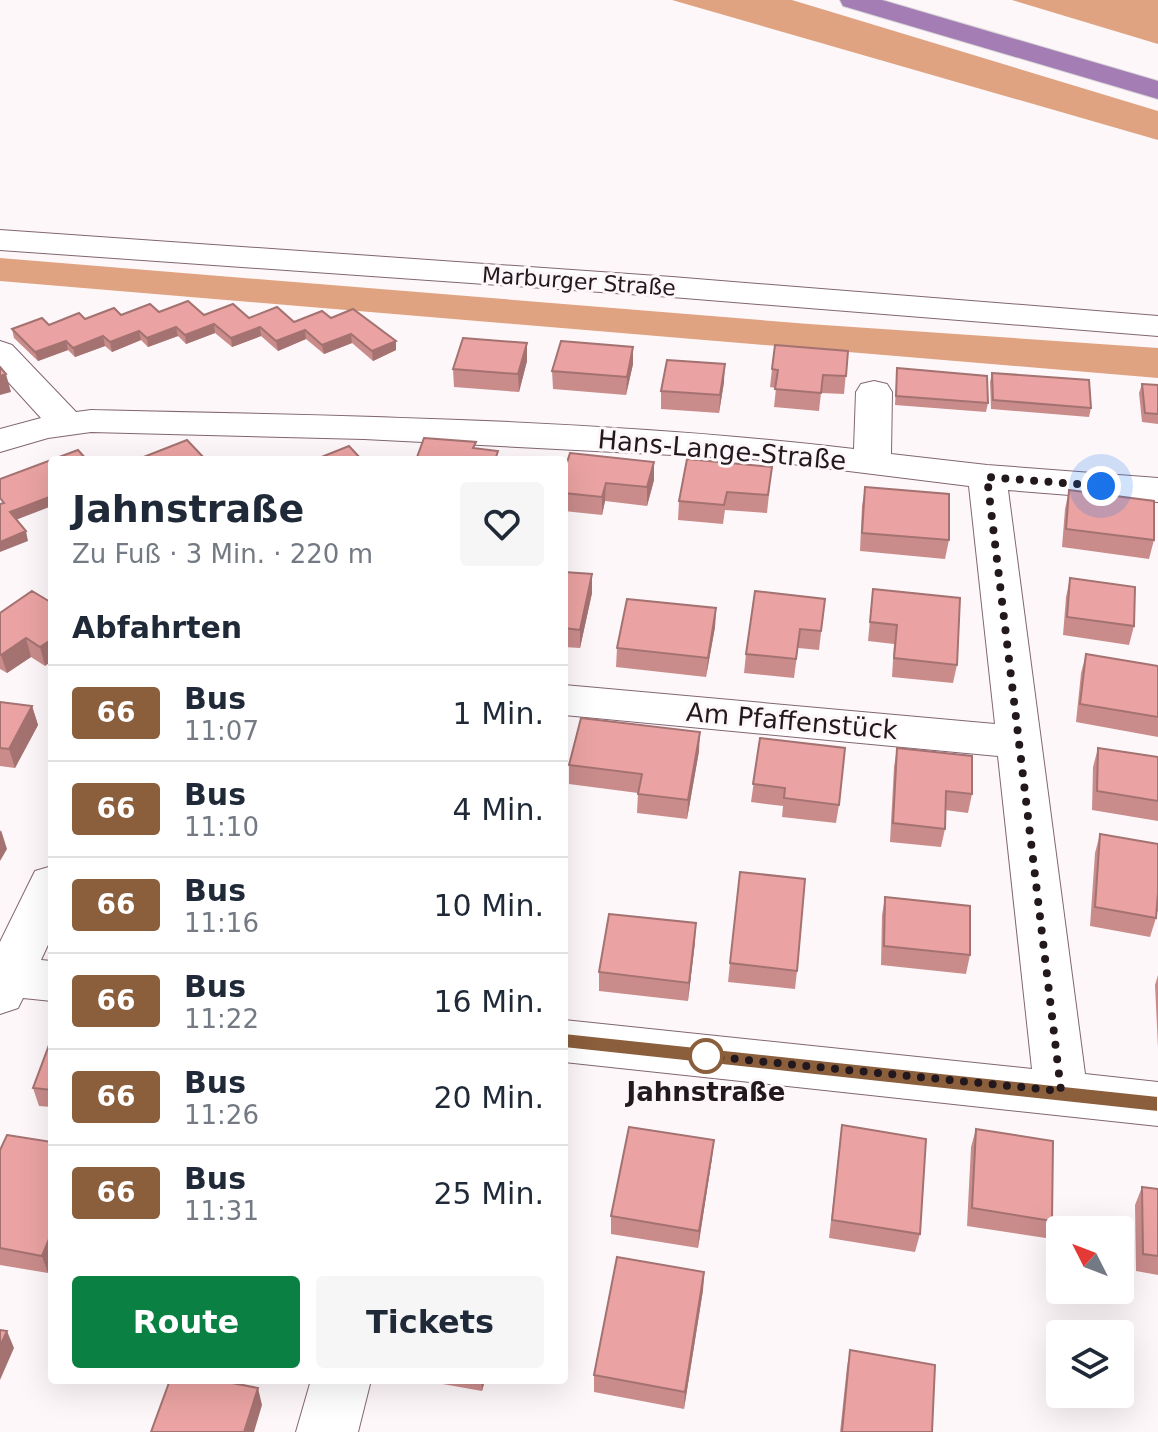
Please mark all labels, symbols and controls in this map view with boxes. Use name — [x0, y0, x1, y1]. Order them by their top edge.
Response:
street label: Marburger Straße — [481, 262, 677, 301]
street label: Hans-Lange-Straße — [596, 424, 848, 476]
your location — [1081, 466, 1121, 506]
button: heart — [460, 482, 544, 566]
text: Jahnstraße — [72, 487, 304, 531]
text: Zu Fuß · 3 Min. · 220 m — [72, 539, 373, 569]
text: Abfahrten — [72, 610, 242, 645]
text: Bus — [184, 681, 246, 716]
text: 66 — [97, 696, 135, 729]
text: 1 Min. — [453, 696, 544, 731]
street label: Am Pfaffenstück — [685, 697, 899, 745]
text: 11:07 — [184, 716, 259, 746]
text: Bus — [184, 777, 246, 812]
text: 66 — [97, 792, 135, 825]
text: 4 Min. — [453, 792, 544, 827]
text: 11:10 — [184, 812, 259, 842]
text: Bus — [184, 873, 246, 908]
text: 66 — [97, 888, 135, 921]
text: 10 Min. — [434, 888, 544, 923]
text: 11:16 — [184, 908, 259, 938]
text: Bus — [184, 969, 246, 1004]
text: 66 — [97, 984, 135, 1017]
text: 16 Min. — [434, 984, 544, 1019]
text: 11:22 — [184, 1004, 259, 1034]
marker: Jahnstraße — [689, 1039, 723, 1073]
text: Bus — [184, 1065, 246, 1100]
place label: Jahnstraße — [625, 1077, 785, 1107]
text: 66 — [97, 1080, 135, 1113]
text: 20 Min. — [434, 1080, 544, 1115]
text: 11:26 — [184, 1100, 259, 1130]
text: Bus — [184, 1161, 246, 1196]
text: 66 — [97, 1176, 135, 1209]
text: 25 Min. — [434, 1176, 544, 1211]
text: 11:31 — [184, 1196, 259, 1226]
north arrow — [1046, 1216, 1134, 1304]
map controls — [1046, 1216, 1134, 1408]
button: Route — [72, 1276, 300, 1368]
button: Tickets — [316, 1276, 544, 1368]
button: layers — [1046, 1320, 1134, 1408]

